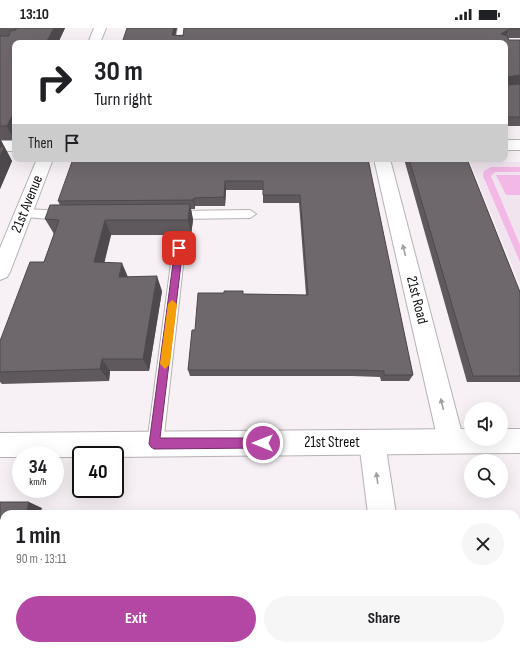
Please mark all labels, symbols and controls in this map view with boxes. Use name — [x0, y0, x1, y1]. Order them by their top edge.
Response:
text: 13:10 — [20, 5, 49, 24]
text: 30 m — [94, 55, 143, 88]
icon: right — [28, 56, 80, 108]
text: Turn right — [94, 89, 152, 110]
icon: arrive — [61, 132, 83, 154]
text: Then — [28, 134, 53, 153]
street label: 21st Avenue — [7, 172, 47, 236]
pin — [162, 231, 196, 265]
icon: arrive — [168, 237, 190, 259]
one-way arrow — [401, 244, 407, 256]
street label: 21st Road — [402, 274, 432, 326]
one-way arrow — [439, 397, 445, 409]
map controls — [464, 402, 508, 498]
button: sound — [464, 402, 508, 446]
position arrow — [242, 422, 284, 464]
street label: 21st Street — [304, 433, 360, 452]
speed limit sign: 40 — [72, 446, 124, 498]
button: search — [464, 454, 508, 498]
text: 34 — [29, 455, 47, 479]
one-way arrow — [374, 472, 380, 484]
text: km/h — [29, 476, 47, 488]
text: 1 min — [16, 521, 61, 550]
button: close — [462, 523, 504, 565]
text: 90 m · 13:11 — [16, 551, 66, 567]
button: Exit — [16, 596, 256, 642]
button: Share — [264, 596, 504, 642]

